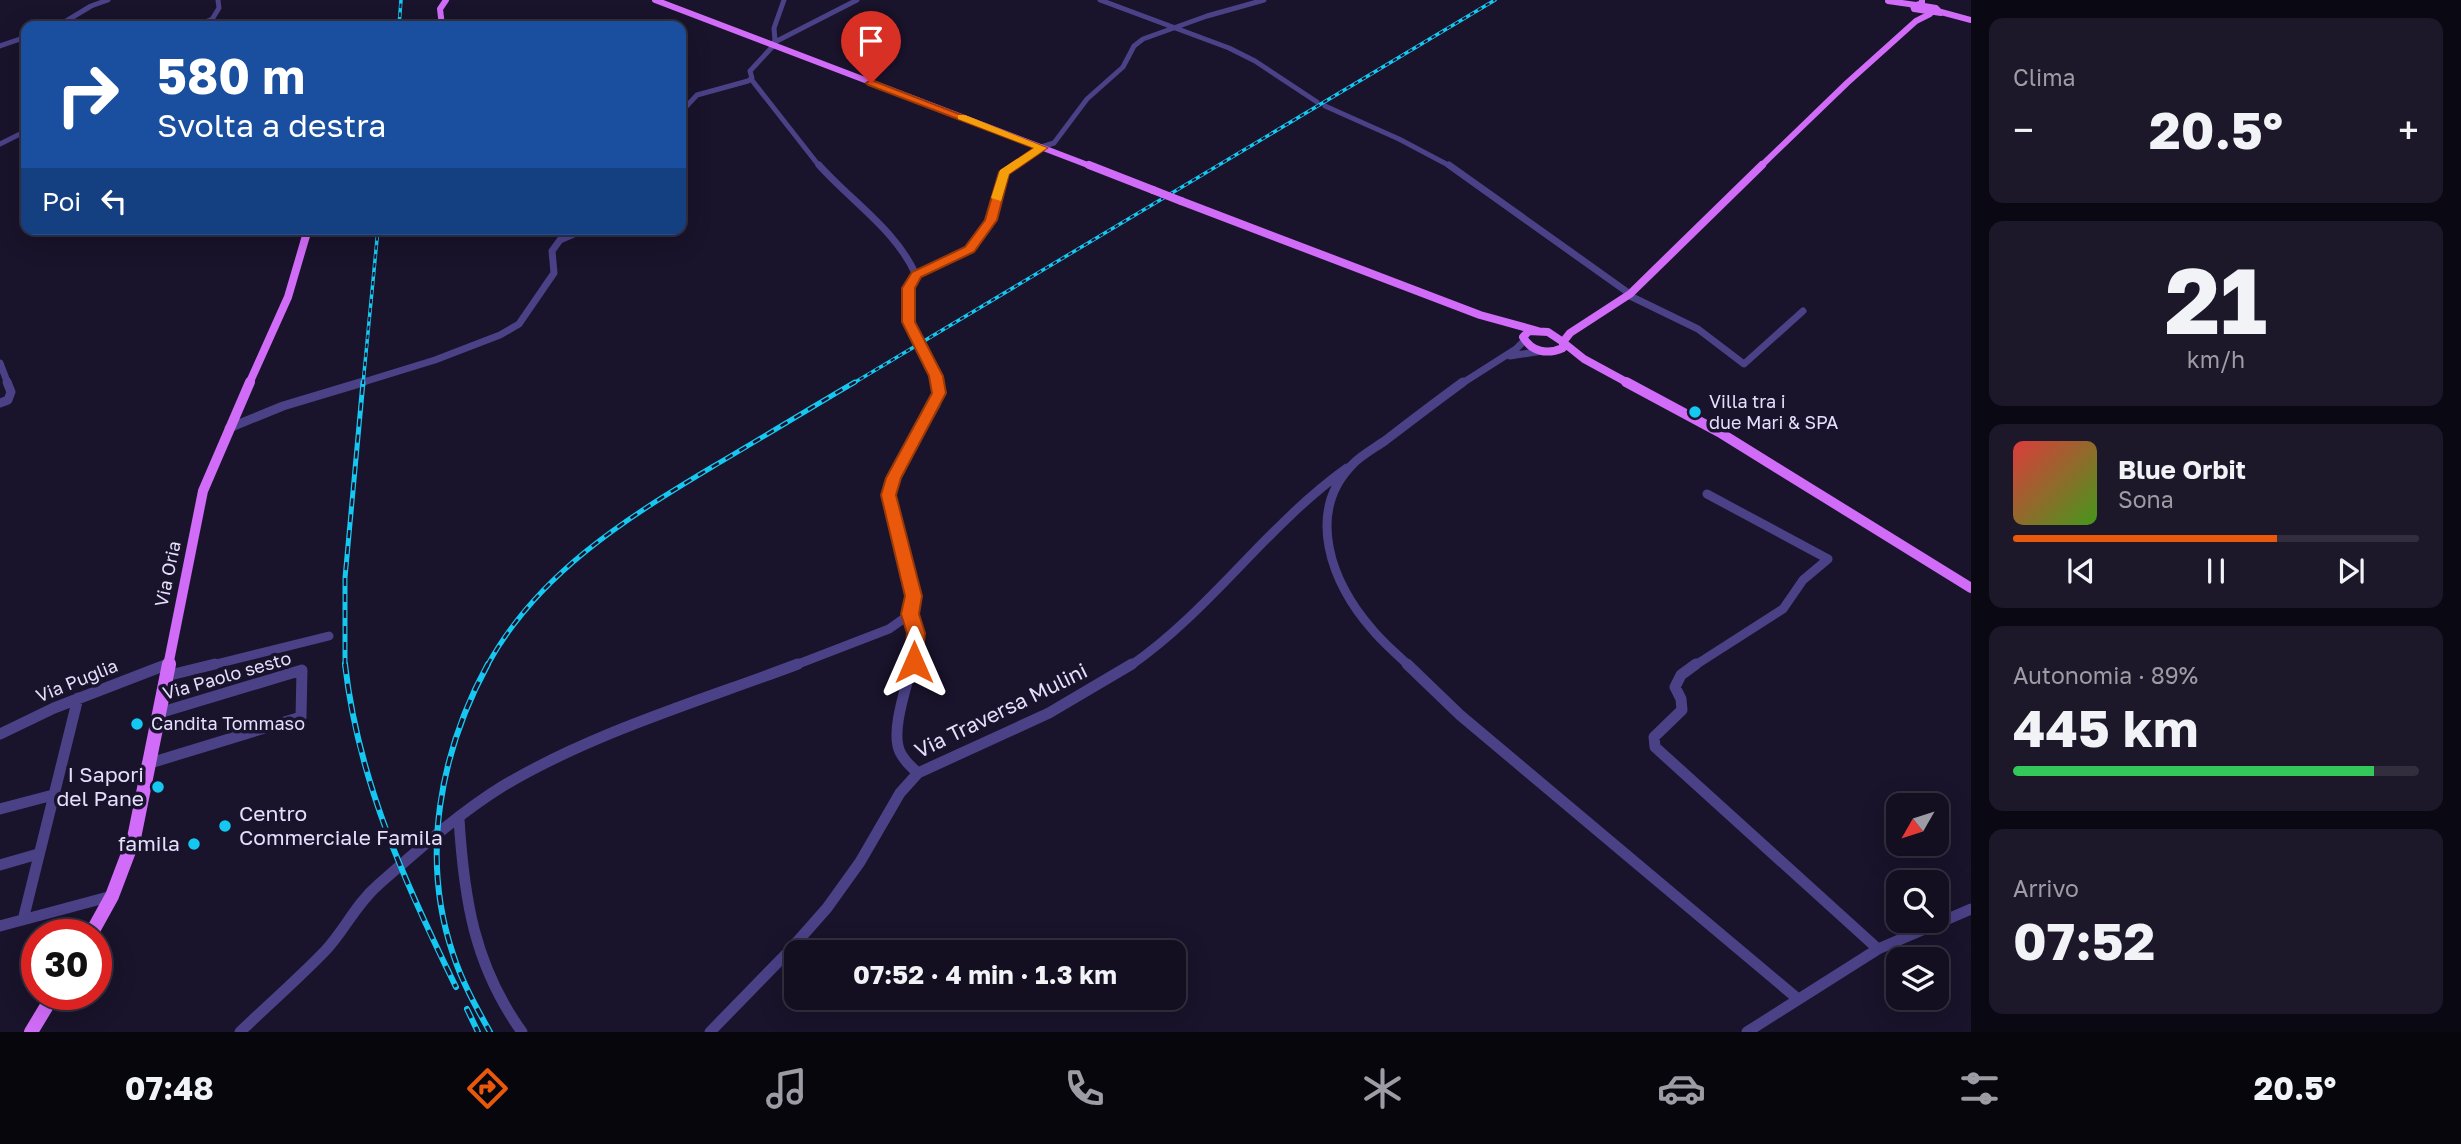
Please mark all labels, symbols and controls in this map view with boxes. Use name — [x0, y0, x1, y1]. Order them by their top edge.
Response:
pin — [841, 11, 901, 83]
icon: arrive — [852, 22, 890, 60]
text: 580 m — [157, 46, 305, 105]
icon: right — [42, 49, 133, 140]
text: Clima — [2013, 63, 2076, 91]
text: 20.5° — [2149, 98, 2283, 160]
text: Svolta a destra — [157, 106, 386, 144]
text: − — [2013, 107, 2034, 152]
text: + — [2398, 107, 2419, 152]
icon: left — [95, 182, 133, 220]
text: Poi — [42, 186, 81, 217]
text: 21 — [2165, 245, 2267, 354]
text: km/h — [2187, 345, 2245, 373]
place label: Villa tra i due Mari & SPA — [1709, 390, 1838, 433]
marker: Villa tra i due Mari & SPA — [1687, 404, 1703, 420]
text: Blue Orbit — [2118, 454, 2246, 485]
text: Sona — [2118, 485, 2174, 513]
street label: Via Oria — [149, 539, 185, 609]
icon: previous — [2062, 552, 2100, 590]
icon: pause — [2197, 552, 2235, 590]
icon: next — [2332, 552, 2370, 590]
position arrow — [877, 625, 951, 699]
street label: Via Paolo sesto — [160, 646, 293, 704]
street label: Via Puglia — [33, 654, 121, 706]
street label: Via Traversa Mulini — [910, 657, 1091, 763]
text: Autonomia · 89% — [2013, 661, 2198, 689]
text: 445 km — [2013, 696, 2198, 758]
place label: Candita Tommaso — [151, 712, 305, 734]
marker: Candita Tommaso — [129, 716, 145, 732]
place label: I Sapori del Pane — [56, 761, 144, 811]
marker: I Sapori del Pane — [150, 779, 166, 795]
north arrow — [1886, 793, 1950, 856]
map controls — [1886, 793, 1949, 1010]
place label: Centro Commerciale Famila — [239, 800, 443, 850]
marker: Centro Commerciale Famila — [217, 818, 233, 834]
place label: famila — [118, 830, 180, 856]
marker: famila — [186, 836, 202, 852]
button: search — [1886, 870, 1949, 933]
text: Arrivo — [2013, 874, 2079, 902]
text: 07:52 — [2013, 909, 2155, 971]
speed limit sign: 30 — [21, 919, 112, 1010]
button: layers — [1886, 947, 1949, 1010]
text: 07:52 · 4 min · 1.3 km — [853, 959, 1117, 990]
icon: directions — [463, 1064, 512, 1113]
icon: music — [762, 1064, 811, 1113]
icon: phone — [1060, 1064, 1109, 1113]
icon: climate — [1358, 1064, 1407, 1113]
icon: car — [1657, 1064, 1706, 1113]
icon: filters — [1955, 1064, 2004, 1113]
text: 07:48 — [125, 1069, 214, 1107]
text: 20.5° — [2254, 1069, 2336, 1107]

